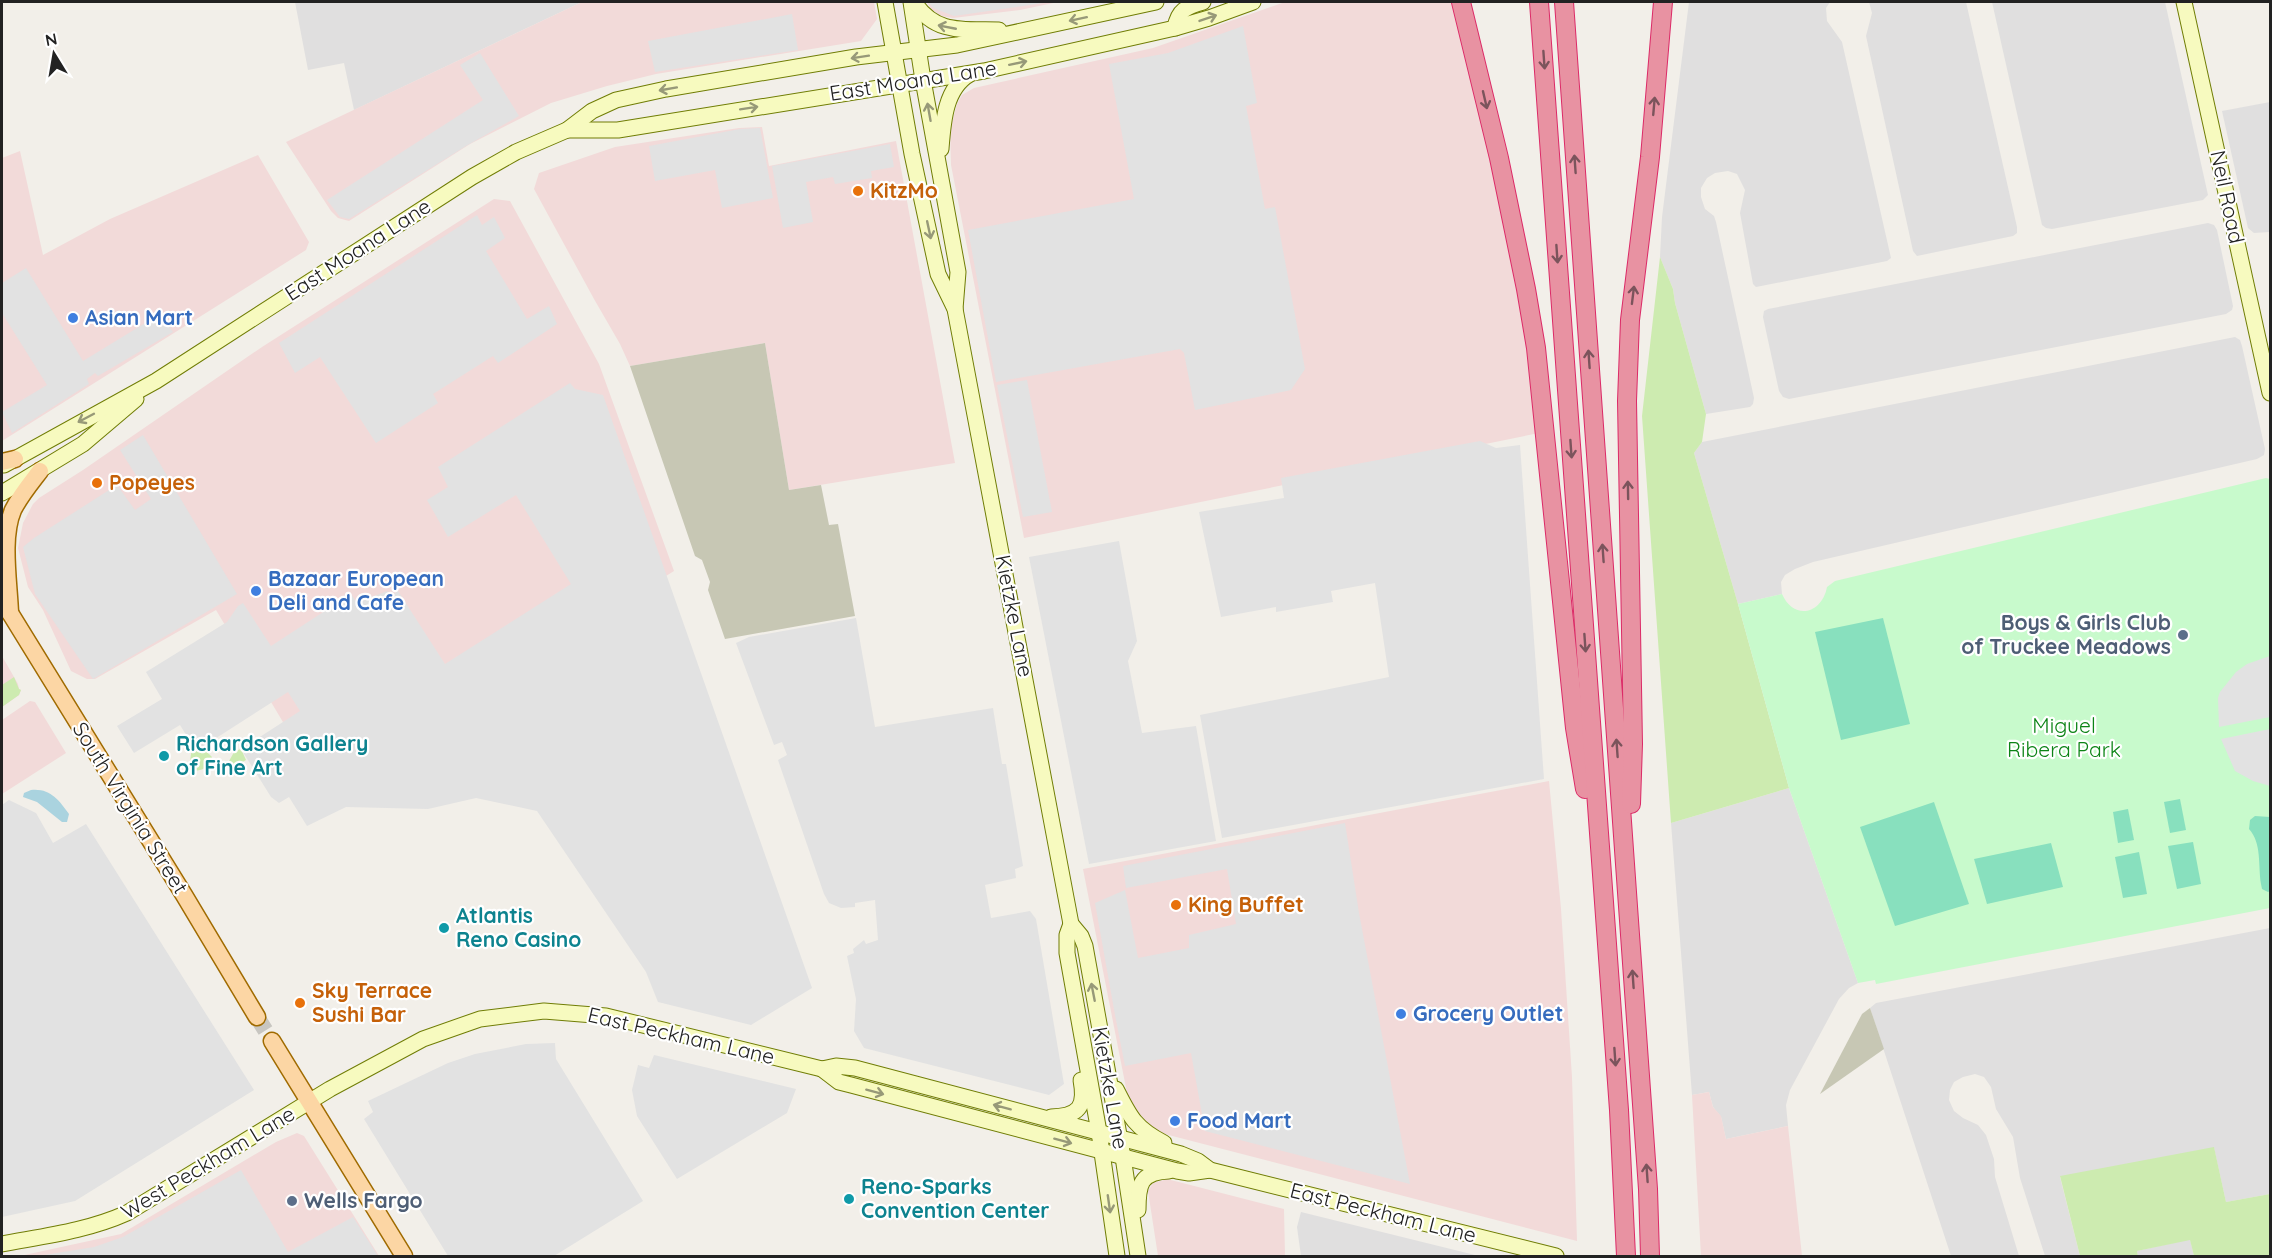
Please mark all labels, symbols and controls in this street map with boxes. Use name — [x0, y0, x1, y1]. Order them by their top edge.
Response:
one-way arrow — [1198, 12, 1217, 23]
one-way arrow — [1069, 13, 1088, 25]
one-way arrow — [938, 21, 957, 32]
north arrow — [24, 24, 84, 84]
text: N — [43, 28, 59, 50]
one-way arrow — [1538, 49, 1549, 69]
one-way arrow — [851, 51, 871, 62]
street label: East Moana Lane — [828, 54, 998, 106]
one-way arrow — [1008, 57, 1028, 68]
one-way arrow — [659, 84, 679, 95]
one-way arrow — [1480, 90, 1492, 109]
one-way arrow — [1649, 97, 1660, 117]
one-way arrow — [739, 102, 759, 113]
one-way arrow — [923, 103, 934, 122]
street label: Neil Road — [2205, 148, 2250, 246]
one-way arrow — [1570, 155, 1581, 175]
place label: KitzMo — [870, 177, 938, 203]
marker: KitzMo — [851, 184, 865, 198]
street label: East Moana Lane — [280, 192, 435, 306]
one-way arrow — [923, 221, 935, 240]
one-way arrow — [1552, 244, 1563, 264]
one-way arrow — [1628, 286, 1639, 306]
place label: Asian Mart — [85, 304, 193, 330]
marker: Asian Mart — [66, 311, 80, 325]
one-way arrow — [1583, 349, 1594, 369]
one-way arrow — [78, 412, 95, 424]
one-way arrow — [1566, 438, 1577, 458]
place label: Popeyes — [109, 469, 195, 495]
marker: Popeyes — [90, 476, 104, 490]
one-way arrow — [1622, 480, 1634, 500]
one-way arrow — [1597, 544, 1608, 564]
street label: Kietzke Lane — [990, 552, 1040, 679]
place label: Bazaar European Deli and Cafe — [268, 565, 444, 615]
marker: Bazaar European Deli and Cafe — [249, 584, 263, 598]
place label: Boys & Girls Club of Truckee Meadows — [1961, 609, 2171, 659]
marker: Boys & Girls Club of Truckee Meadows — [2176, 628, 2190, 642]
one-way arrow — [1580, 633, 1591, 653]
park label: Miguel Ribera Park — [2007, 712, 2121, 762]
street label: South Virginia Street — [67, 717, 194, 898]
place label: Richardson Gallery of Fine Art — [176, 730, 368, 780]
one-way arrow — [1611, 738, 1622, 758]
marker: Richardson Gallery of Fine Art — [157, 749, 171, 763]
place label: King Buffet — [1188, 891, 1304, 917]
marker: King Buffet — [1169, 898, 1183, 912]
place label: Atlantis Reno Casino — [456, 902, 581, 952]
marker: Atlantis Reno Casino — [437, 921, 451, 935]
one-way arrow — [1627, 969, 1638, 989]
place label: Sky Terrace Sushi Bar — [312, 977, 432, 1027]
one-way arrow — [1087, 982, 1098, 1002]
marker: Sky Terrace Sushi Bar — [293, 996, 307, 1010]
place label: Grocery Outlet — [1413, 1000, 1563, 1026]
street label: East Peckham Lane — [585, 1001, 777, 1069]
marker: Grocery Outlet — [1394, 1007, 1408, 1021]
street label: Kietzke Lane — [1087, 1025, 1135, 1151]
one-way arrow — [1610, 1046, 1621, 1066]
one-way arrow — [865, 1086, 884, 1098]
street label: West Peckham Lane — [116, 1100, 299, 1224]
one-way arrow — [993, 1100, 1012, 1112]
place label: Food Mart — [1187, 1107, 1292, 1133]
marker: Food Mart — [1168, 1114, 1182, 1128]
one-way arrow — [1053, 1136, 1072, 1147]
one-way arrow — [1641, 1164, 1652, 1184]
place label: Reno-Sparks Convention Center — [861, 1173, 1049, 1223]
street label: East Peckham Lane — [1287, 1176, 1479, 1248]
place label: Wells Fargo — [304, 1187, 423, 1213]
marker: Reno-Sparks Convention Center — [842, 1192, 856, 1206]
marker: Wells Fargo — [285, 1194, 299, 1208]
one-way arrow — [1104, 1194, 1115, 1213]

